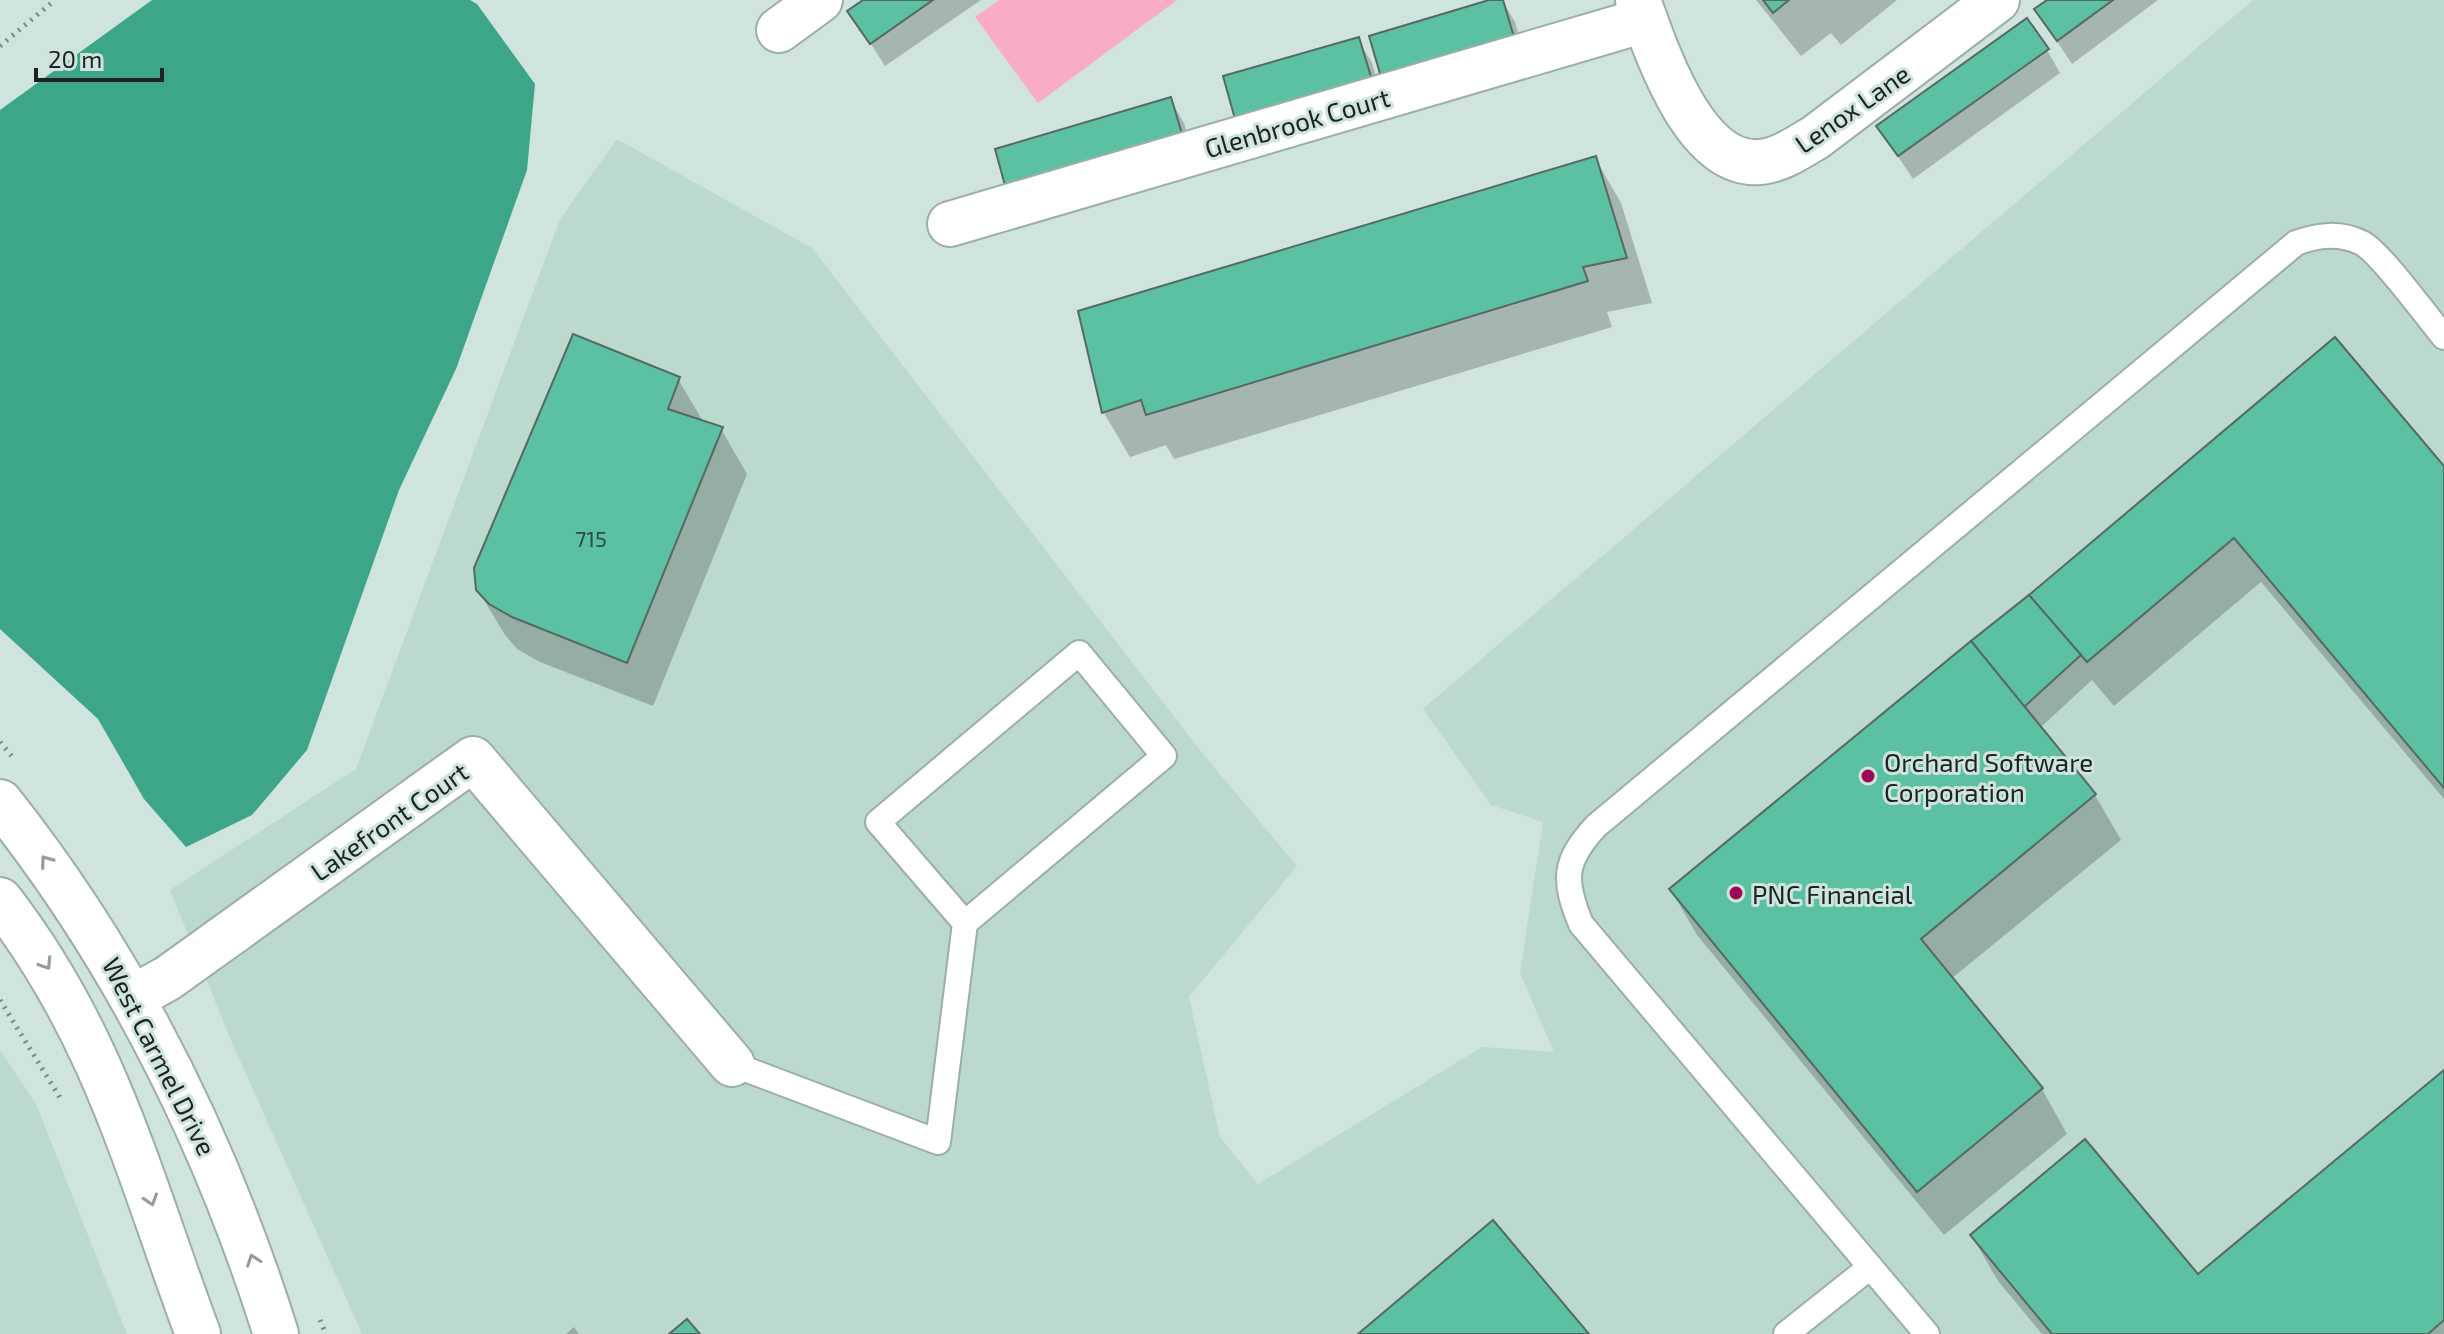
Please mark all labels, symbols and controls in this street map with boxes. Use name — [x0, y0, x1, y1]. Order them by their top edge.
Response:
scale bar — [36, 32, 162, 82]
text: 20 m — [48, 44, 102, 73]
street label: Lenox Lane — [1789, 57, 1915, 159]
street label: Glenbrook Court — [1201, 81, 1393, 163]
house number: 715 — [575, 525, 607, 551]
place label: Orchard Software Corporation — [1884, 746, 2093, 807]
street label: Lakefront Court — [304, 755, 474, 887]
marker: Orchard Software Corporation — [1859, 767, 1877, 785]
one-way arrow — [41, 856, 55, 870]
place label: PNC Financial — [1752, 878, 1913, 909]
marker: PNC Financial — [1727, 884, 1745, 902]
street label: West Carmel Drive — [97, 952, 223, 1160]
one-way arrow — [36, 955, 51, 969]
one-way arrow — [142, 1193, 158, 1207]
one-way arrow — [246, 1253, 262, 1267]

